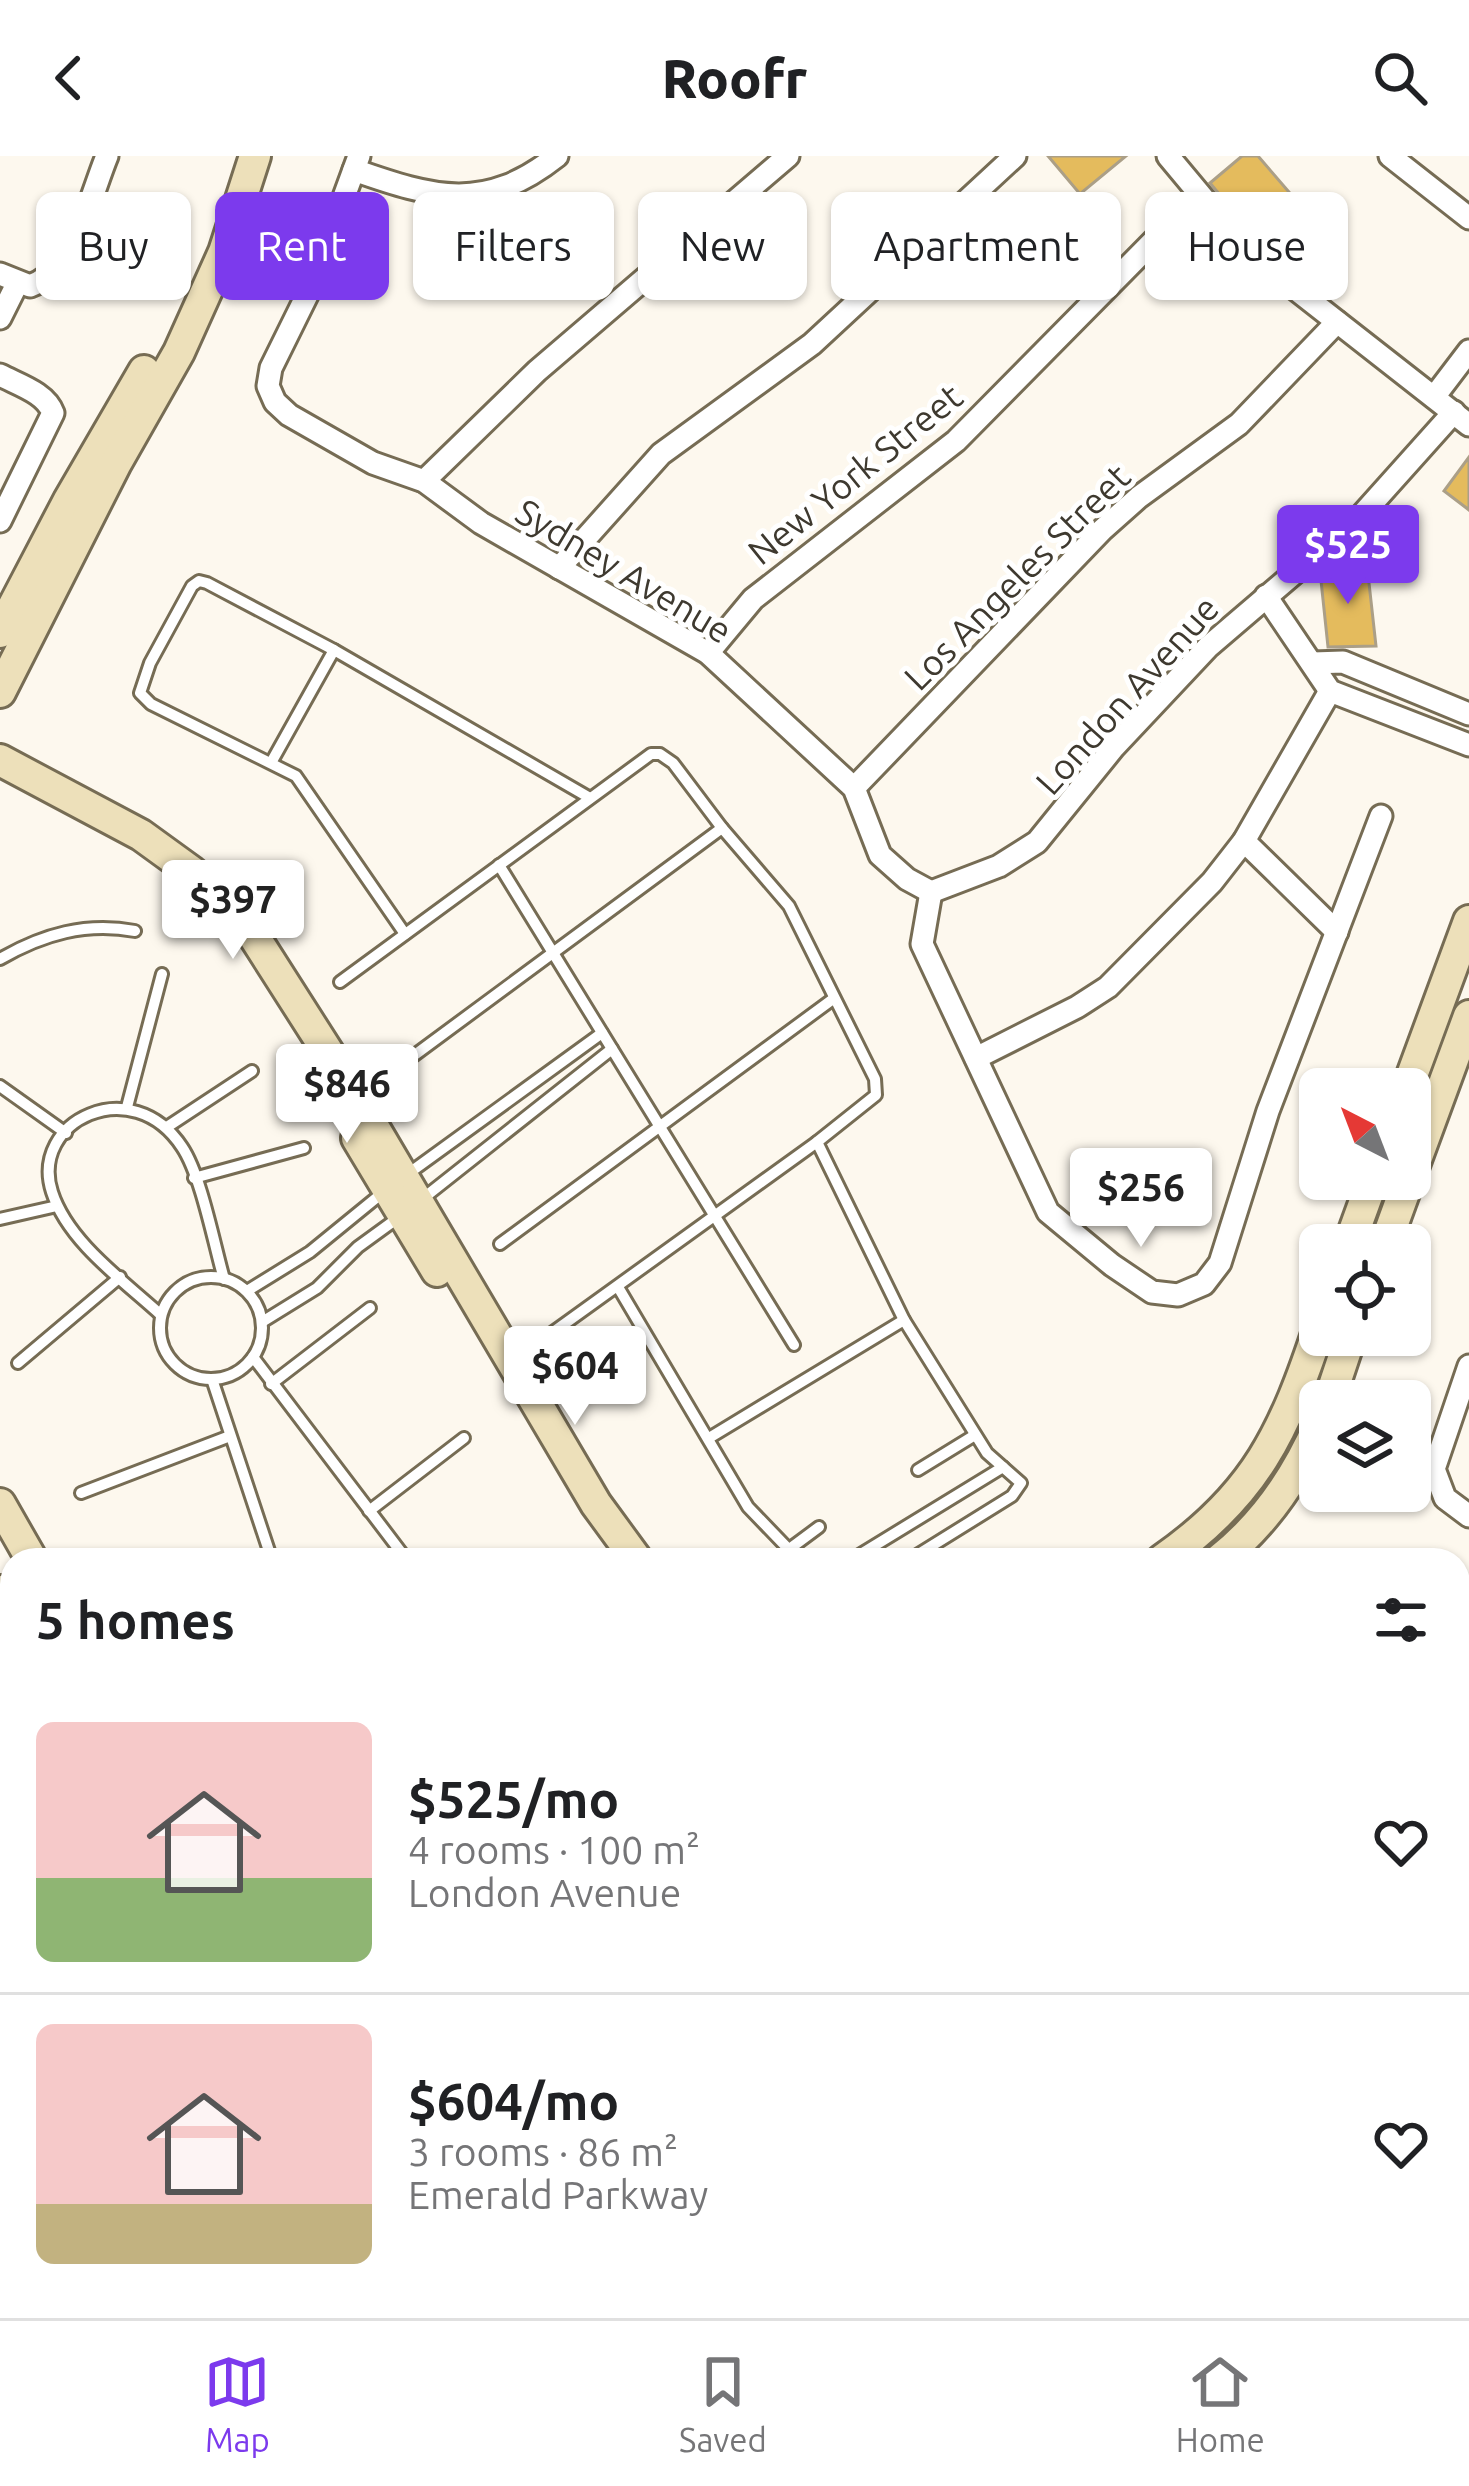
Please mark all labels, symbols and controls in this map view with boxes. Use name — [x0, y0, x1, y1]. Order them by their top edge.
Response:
icon: back — [36, 45, 102, 111]
icon: search — [1367, 45, 1433, 111]
text: Roofr — [662, 48, 807, 108]
chip: Buy — [36, 192, 191, 300]
chip: Rent — [215, 192, 389, 300]
chip: Filters — [413, 192, 614, 300]
chip: New — [638, 192, 807, 300]
chip: Apartment — [831, 192, 1121, 300]
chip: House — [1145, 192, 1348, 300]
street label: New York Street — [740, 375, 970, 572]
street label: Los Angeles Street — [896, 456, 1138, 698]
street label: Sydney Avenue — [509, 490, 739, 651]
pin: $525 — [1277, 505, 1419, 607]
text: $525 — [1304, 522, 1392, 565]
street label: London Avenue — [1027, 587, 1226, 802]
pin: $397 — [162, 860, 304, 962]
text: $397 — [189, 877, 277, 920]
pin: $846 — [276, 1044, 418, 1146]
text: $846 — [303, 1061, 391, 1104]
north arrow — [1299, 1068, 1431, 1200]
map controls — [1299, 1068, 1431, 1512]
pin: $256 — [1070, 1148, 1212, 1250]
text: $256 — [1097, 1165, 1185, 1208]
button: locate — [1299, 1224, 1431, 1356]
pin: $604 — [504, 1326, 646, 1428]
text: $604 — [531, 1343, 619, 1386]
button: layers — [1299, 1380, 1431, 1512]
icon: filters — [1368, 1587, 1434, 1653]
text: 5 homes — [36, 1591, 235, 1649]
icon: home — [132, 1770, 276, 1914]
text: $525/mo — [408, 1770, 619, 1828]
icon: heart — [1368, 1809, 1434, 1875]
text: 4 rooms · 100 m² — [408, 1828, 700, 1871]
text: London Avenue — [408, 1871, 681, 1914]
icon: home — [132, 2072, 276, 2216]
text: $604/mo — [408, 2072, 619, 2130]
icon: heart — [1368, 2111, 1434, 2177]
text: 3 rooms · 86 m² — [408, 2130, 678, 2173]
text: Emerald Parkway — [408, 2173, 708, 2216]
tab: Map — [204, 2349, 270, 2458]
tab: Saved — [679, 2349, 767, 2458]
tab: Home — [1176, 2349, 1265, 2458]

